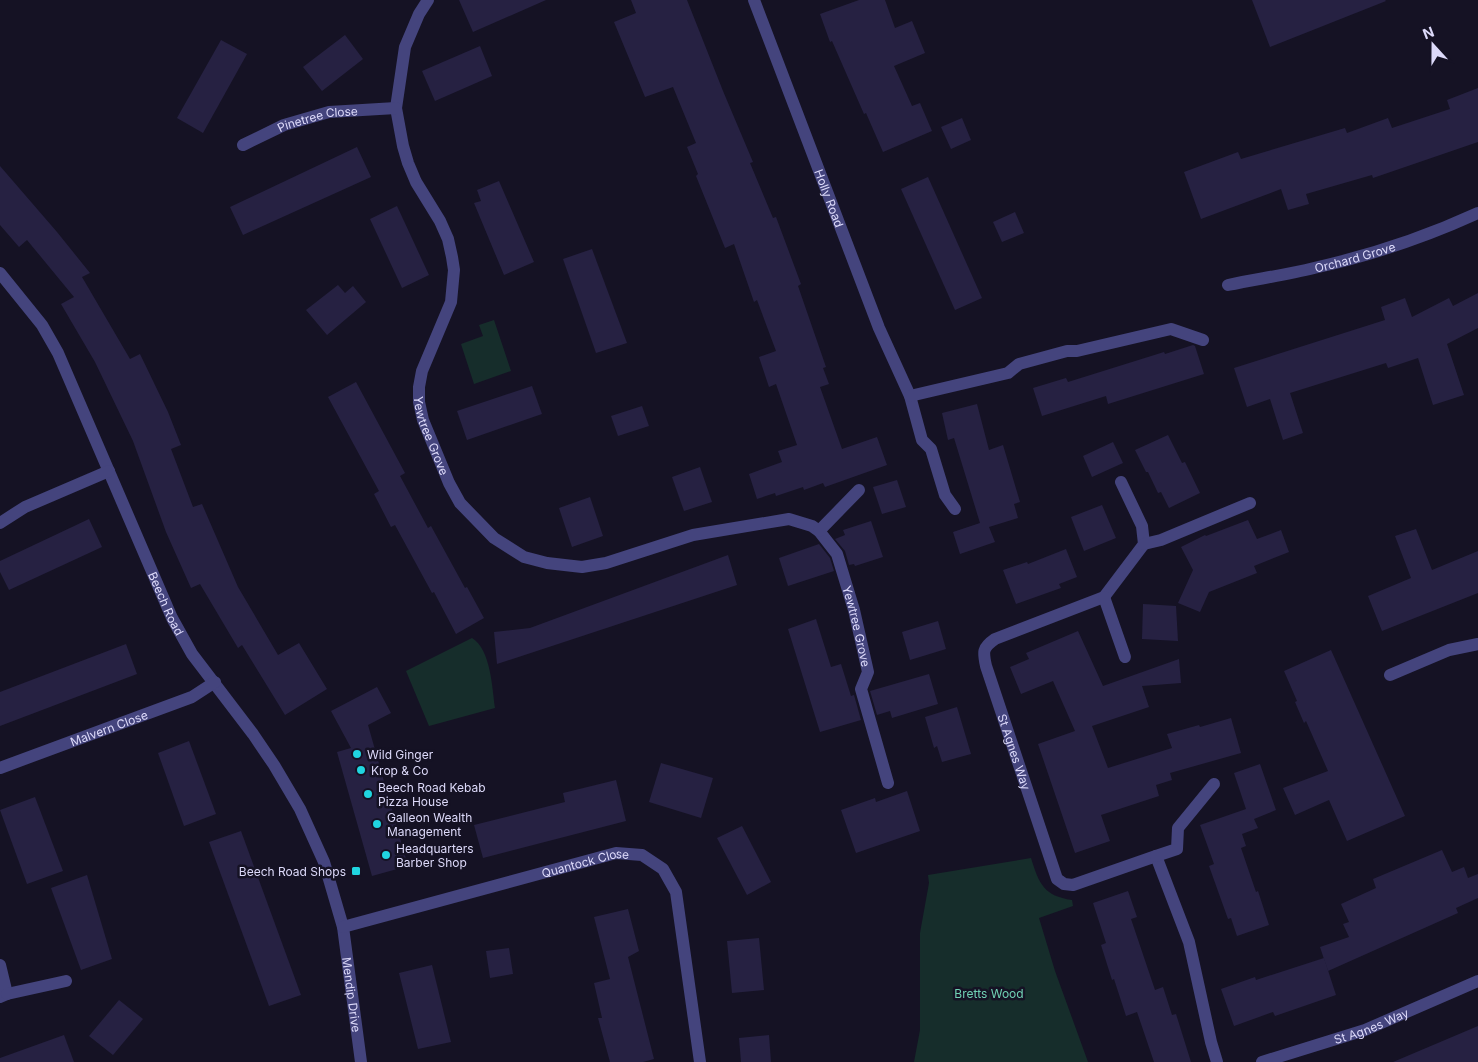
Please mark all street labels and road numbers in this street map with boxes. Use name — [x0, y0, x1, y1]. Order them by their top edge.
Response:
street label: Pinetree Close — [275, 103, 358, 135]
street label: Holly Road — [812, 167, 847, 229]
street label: Orchard Grove — [1313, 238, 1397, 275]
street label: Yewtree Grove — [412, 396, 452, 477]
street label: Beech Road — [145, 569, 188, 638]
street label: Yewtree Grove — [839, 584, 874, 668]
street label: Malvern Close — [68, 707, 150, 749]
street label: St Agnes Way — [995, 712, 1034, 792]
street label: Quantock Close — [540, 846, 630, 880]
street label: Mendip Drive — [340, 956, 364, 1033]
street label: St Agnes Way — [1332, 1004, 1411, 1047]

